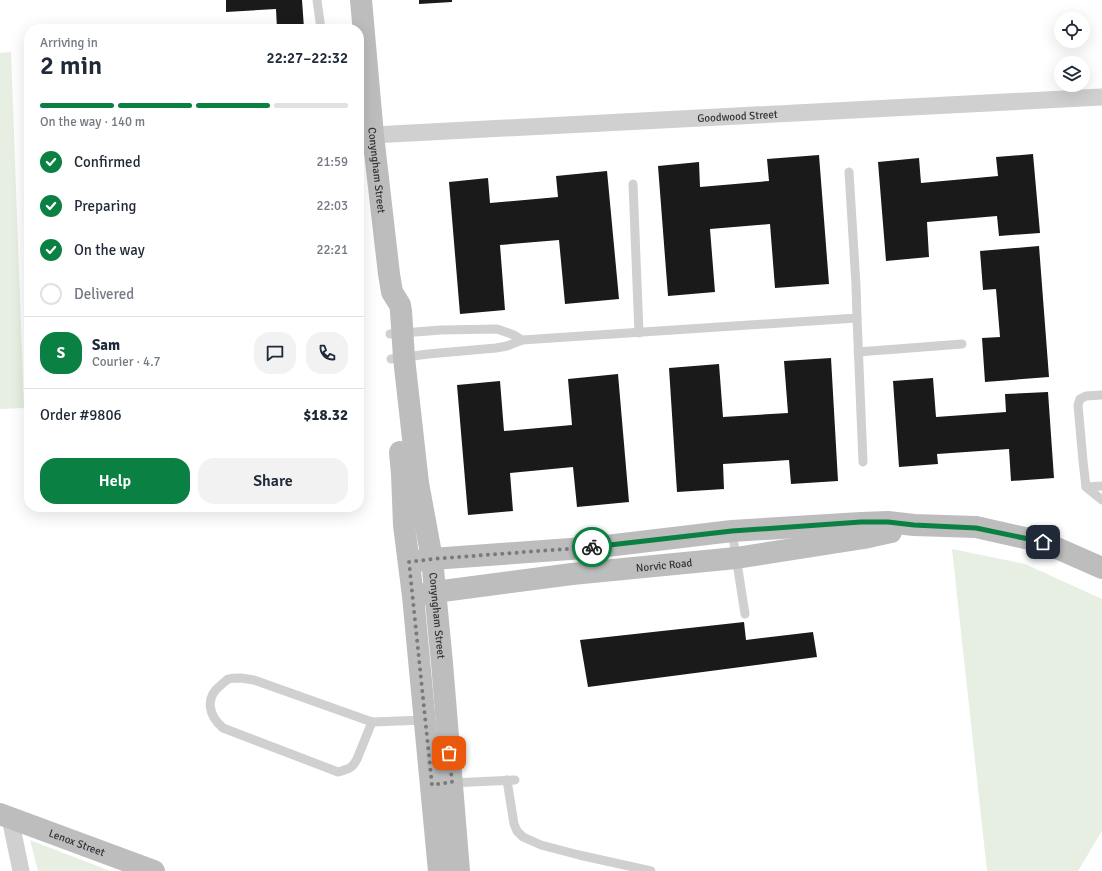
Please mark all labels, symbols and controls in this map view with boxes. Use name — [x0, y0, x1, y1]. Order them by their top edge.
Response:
map controls — [1054, 12, 1090, 92]
button: locate — [1054, 12, 1090, 48]
text: Arriving in — [40, 35, 98, 51]
text: 22:27–22:32 — [267, 49, 348, 67]
text: 2 min — [40, 50, 102, 82]
button: layers — [1054, 56, 1090, 92]
street label: Goodwood Street — [697, 108, 778, 125]
text: On the way · 140 m — [40, 114, 145, 130]
street label: Conyngham Street — [365, 127, 388, 214]
icon: check — [40, 151, 62, 173]
text: Confirmed — [74, 153, 141, 171]
text: 21:59 — [316, 154, 348, 170]
icon: check — [40, 195, 62, 217]
text: Preparing — [74, 197, 137, 215]
text: 22:03 — [316, 198, 348, 214]
icon: check — [40, 239, 62, 261]
text: On the way — [74, 241, 145, 259]
text: 22:21 — [316, 242, 348, 258]
text: Delivered — [74, 285, 134, 303]
button: chat — [254, 332, 296, 374]
button: phone — [306, 332, 348, 374]
text: Sam — [92, 336, 120, 354]
text: S — [57, 344, 65, 362]
text: Courier · 4.7 — [92, 354, 161, 370]
text: Order #9806 — [40, 406, 122, 424]
text: $18.32 — [303, 406, 348, 424]
button: Help — [40, 458, 190, 504]
button: Share — [198, 458, 348, 504]
pin — [1026, 525, 1060, 559]
courier — [572, 527, 612, 567]
icon: home — [1032, 531, 1054, 553]
icon: bike — [581, 536, 603, 558]
street label: Norvic Road — [635, 556, 693, 575]
street label: Conyngham Street — [426, 572, 448, 659]
pin — [432, 736, 466, 770]
icon: bag — [438, 742, 460, 764]
street label: Lenox Street — [47, 827, 107, 859]

